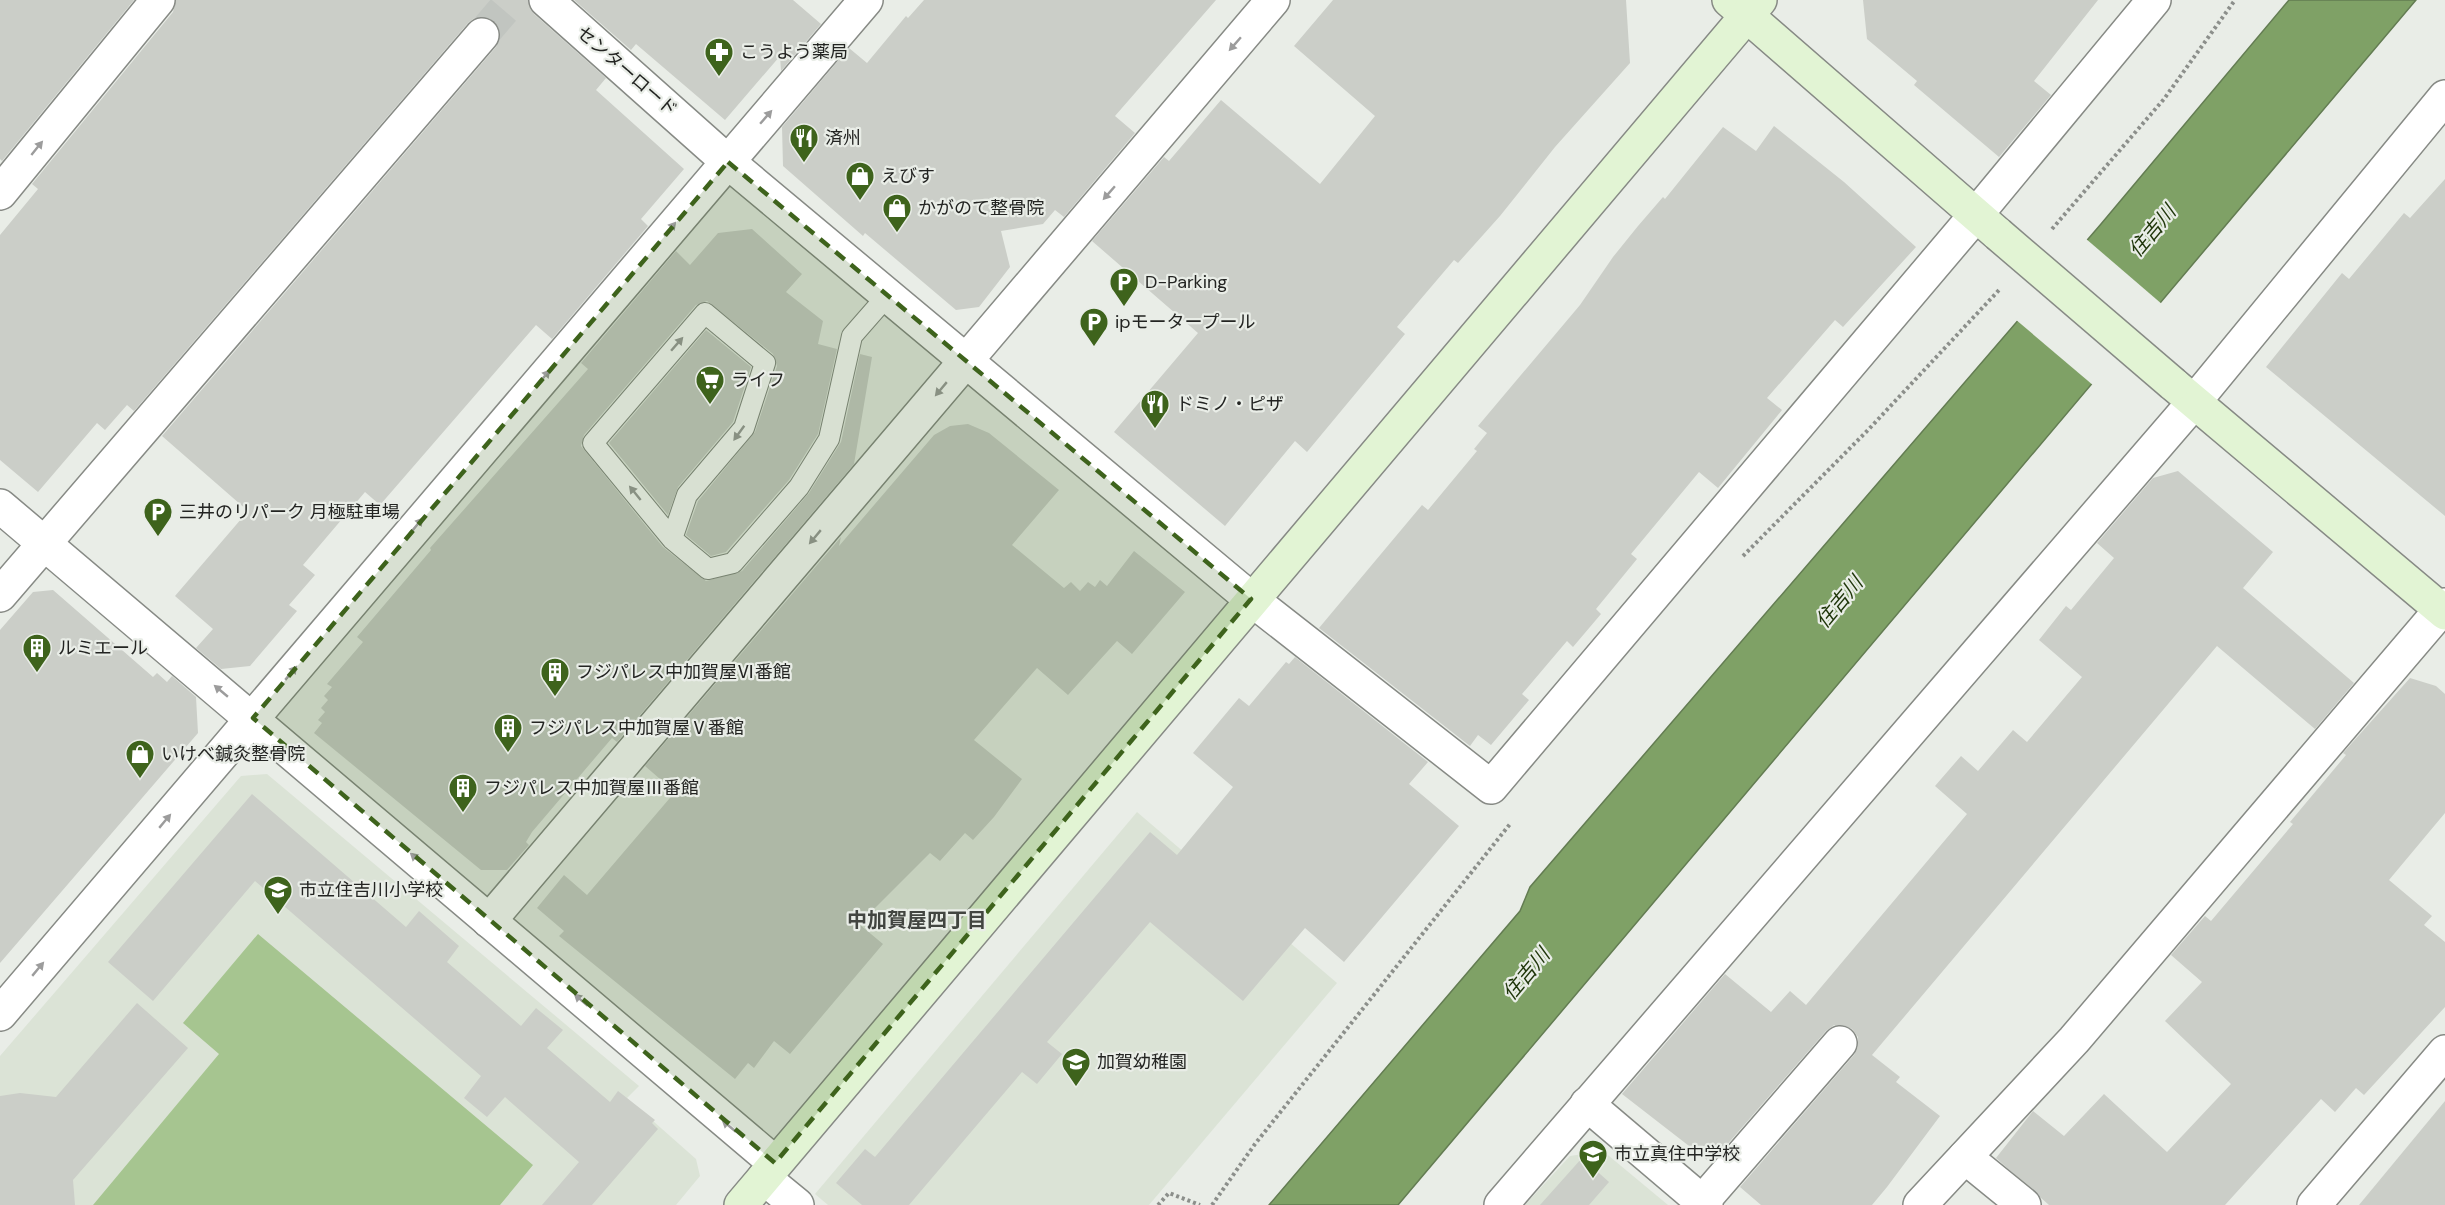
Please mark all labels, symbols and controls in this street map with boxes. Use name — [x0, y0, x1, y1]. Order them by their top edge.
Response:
street label: センターロード — [572, 21, 682, 121]
pharmacy icon: こうよう薬局 — [703, 36, 735, 78]
one-way arrow — [1229, 36, 1242, 52]
place label: こうよう薬局 — [740, 40, 848, 64]
one-way arrow — [759, 109, 772, 125]
restaurant icon: 済州 — [788, 122, 820, 164]
place label: 済州 — [825, 126, 861, 150]
one-way arrow — [30, 140, 43, 155]
shop icon: えびす — [844, 160, 876, 202]
place label: えびす — [881, 164, 935, 188]
one-way arrow — [1102, 185, 1115, 200]
shop icon: かがのて整骨院 — [881, 192, 913, 234]
place label: かがのて整骨院 — [918, 196, 1044, 220]
water label: 住吉川 — [2123, 198, 2183, 262]
one-way arrow — [664, 221, 677, 237]
parking icon: D-Parking — [1108, 266, 1140, 308]
place label: D-Parking — [1145, 270, 1227, 294]
parking icon: ipモータープール — [1078, 306, 1110, 348]
place label: ipモータープール — [1115, 310, 1256, 334]
one-way arrow — [671, 336, 684, 352]
supermarket icon: ライフ — [694, 364, 726, 406]
place label: ライフ — [731, 368, 785, 392]
one-way arrow — [537, 370, 550, 385]
one-way arrow — [935, 381, 948, 396]
restaurant icon: ドミノ・ピザ — [1139, 388, 1171, 430]
place label: ドミノ・ピザ — [1176, 392, 1284, 416]
one-way arrow — [733, 424, 745, 440]
one-way arrow — [629, 486, 641, 501]
parking icon: 三井のリパーク 月極駐車場 — [142, 496, 174, 538]
place label: 三井のリパーク 月極駐車場 — [179, 500, 400, 524]
one-way arrow — [410, 518, 423, 533]
one-way arrow — [809, 529, 822, 544]
water label: 住吉川 — [1810, 569, 1870, 633]
building icon: ルミエール — [21, 632, 53, 674]
place label: ルミエール — [58, 636, 148, 660]
building icon: フジパレス中加賀屋Ⅵ番館 — [539, 656, 571, 698]
place label: フジパレス中加賀屋Ⅵ番館 — [576, 660, 791, 684]
one-way arrow — [284, 665, 297, 681]
one-way arrow — [213, 685, 229, 698]
building icon: フジパレス中加賀屋Ⅴ番館 — [492, 712, 524, 754]
place label: フジパレス中加賀屋Ⅴ番館 — [529, 716, 744, 740]
shop icon: いけべ鍼灸整骨院 — [124, 738, 156, 780]
place label: いけべ鍼灸整骨院 — [161, 742, 305, 766]
building icon: フジパレス中加賀屋Ⅲ番館 — [447, 772, 479, 814]
place label: フジパレス中加賀屋Ⅲ番館 — [484, 776, 699, 800]
one-way arrow — [158, 813, 171, 829]
one-way arrow — [410, 853, 425, 866]
school or university icon: 市立住吉川小学校 — [262, 874, 294, 916]
place label: 市立住吉川小学校 — [299, 878, 443, 902]
district label: 中加賀屋四丁目 — [847, 907, 987, 933]
water label: 住吉川 — [1497, 941, 1557, 1005]
one-way arrow — [31, 962, 44, 977]
one-way arrow — [573, 993, 589, 1006]
school or university icon: 加賀幼稚園 — [1060, 1046, 1092, 1088]
place label: 加賀幼稚園 — [1097, 1050, 1187, 1074]
one-way arrow — [721, 1120, 737, 1133]
school or university icon: 市立真住中学校 — [1577, 1138, 1609, 1180]
place label: 市立真住中学校 — [1614, 1142, 1740, 1166]

